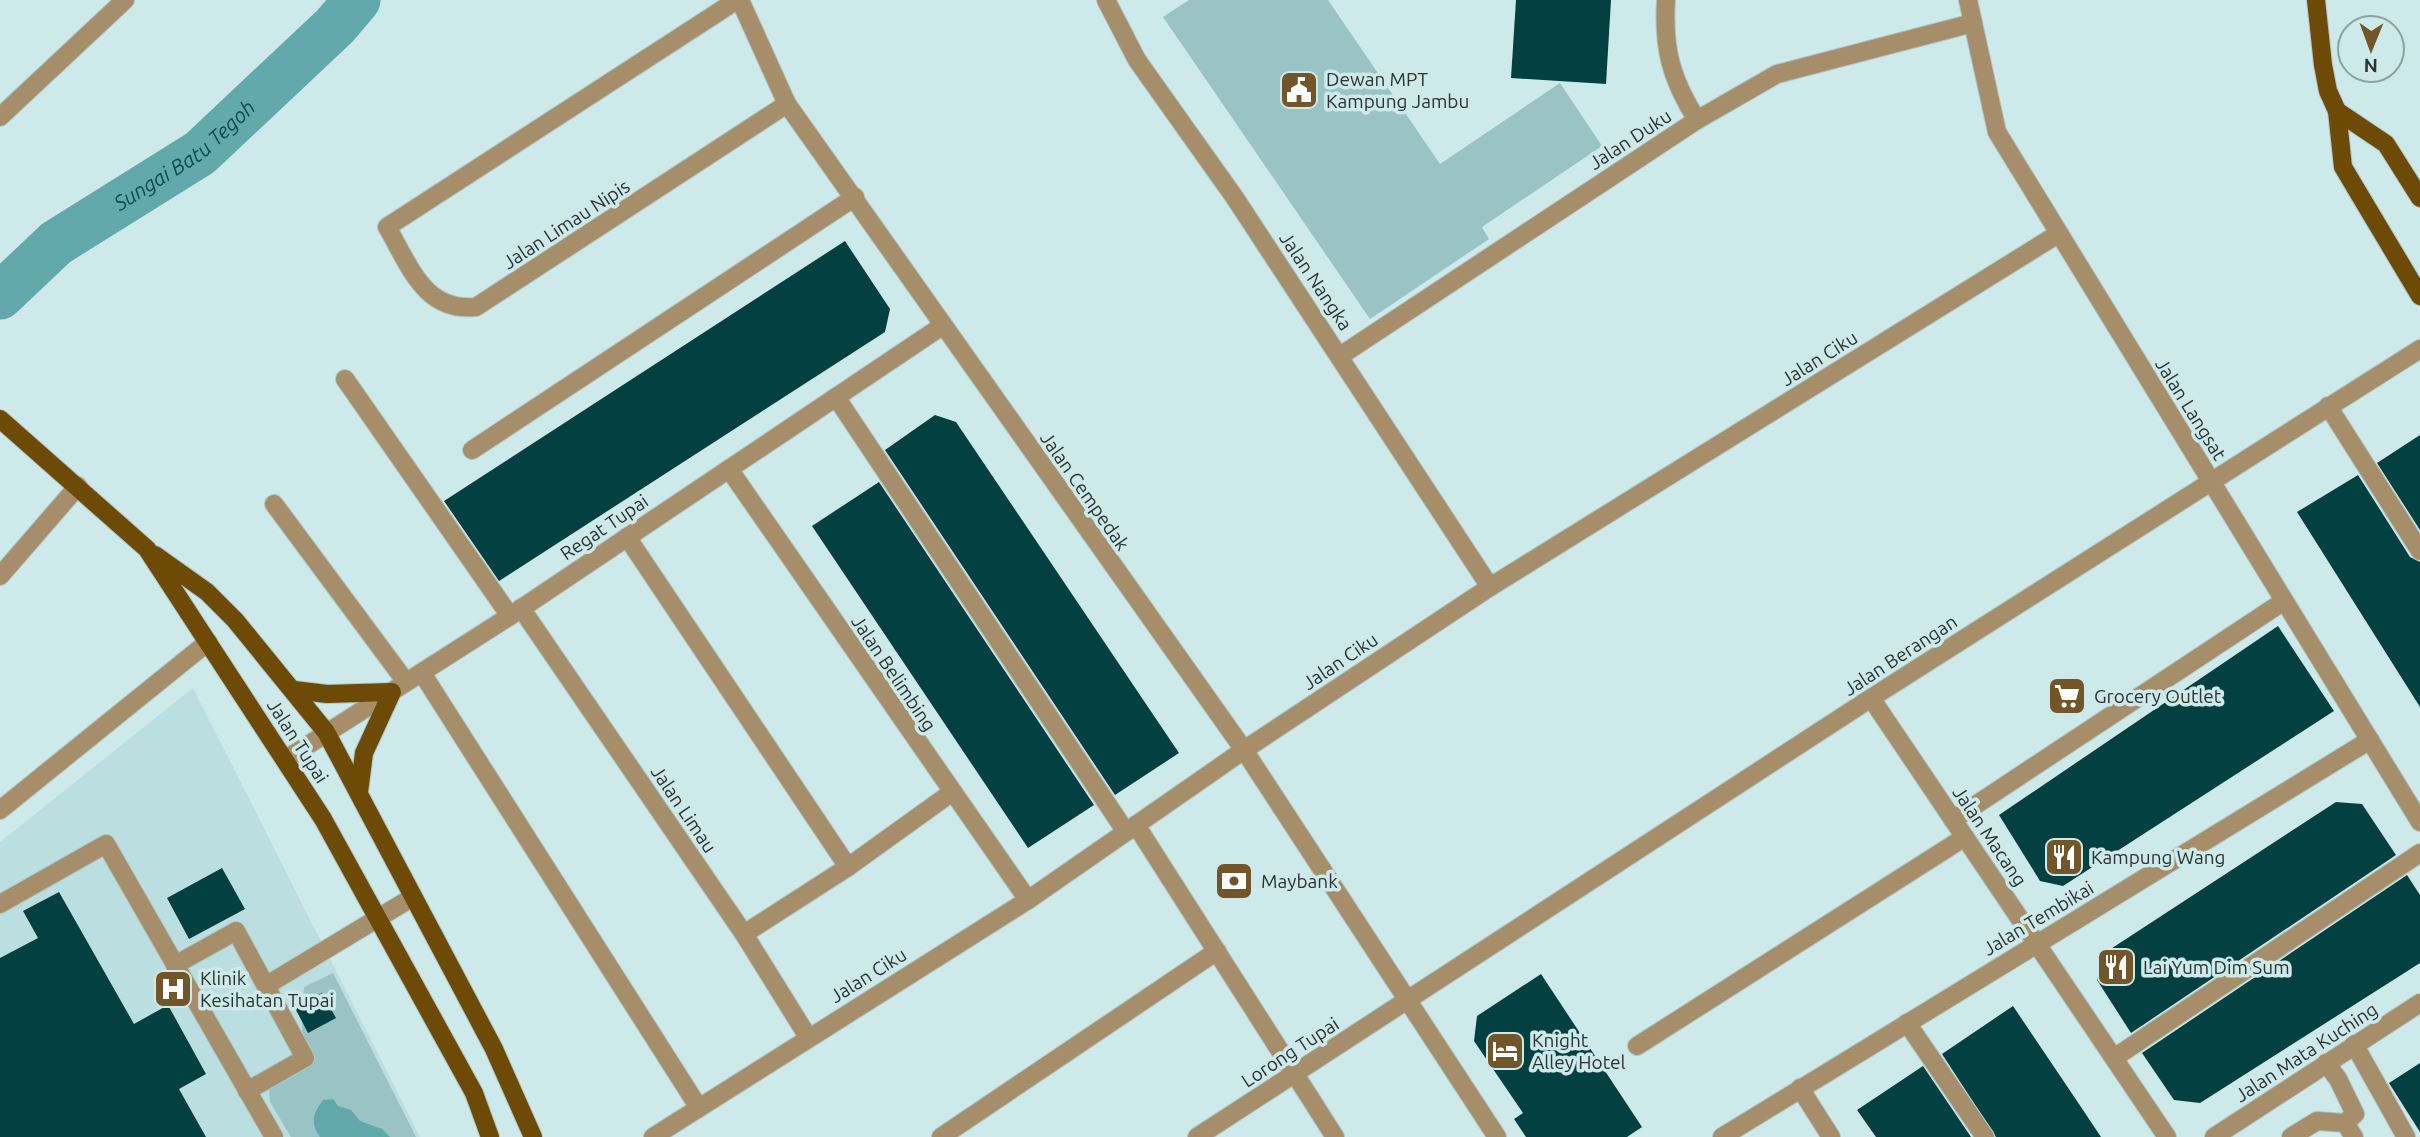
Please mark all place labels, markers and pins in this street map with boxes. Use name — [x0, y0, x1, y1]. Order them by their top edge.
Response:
place label: Dewan MPT Kampung Jambu — [1326, 68, 1469, 112]
public building icon: Dewan MPT Kampung Jambu — [1278, 69, 1320, 111]
supermarket icon: Grocery Outlet — [2046, 675, 2088, 717]
place label: Grocery Outlet — [2094, 685, 2222, 707]
restaurant icon: Kampung Wang — [2043, 836, 2085, 878]
place label: Kampung Wang — [2091, 846, 2226, 868]
bank icon: Maybank — [1213, 860, 1255, 902]
place label: Maybank — [1261, 870, 1338, 892]
restaurant icon: Lai Yum Dim Sum — [2095, 946, 2137, 988]
place label: Lai Yum Dim Sum — [2143, 956, 2290, 978]
place label: Klinik Kesihatan Tupai — [200, 967, 334, 1011]
hospital icon: Klinik Kesihatan Tupai — [152, 968, 194, 1010]
place label: Knight Alley Hotel — [1532, 1029, 1626, 1073]
hotel icon: Knight Alley Hotel — [1484, 1030, 1526, 1072]

